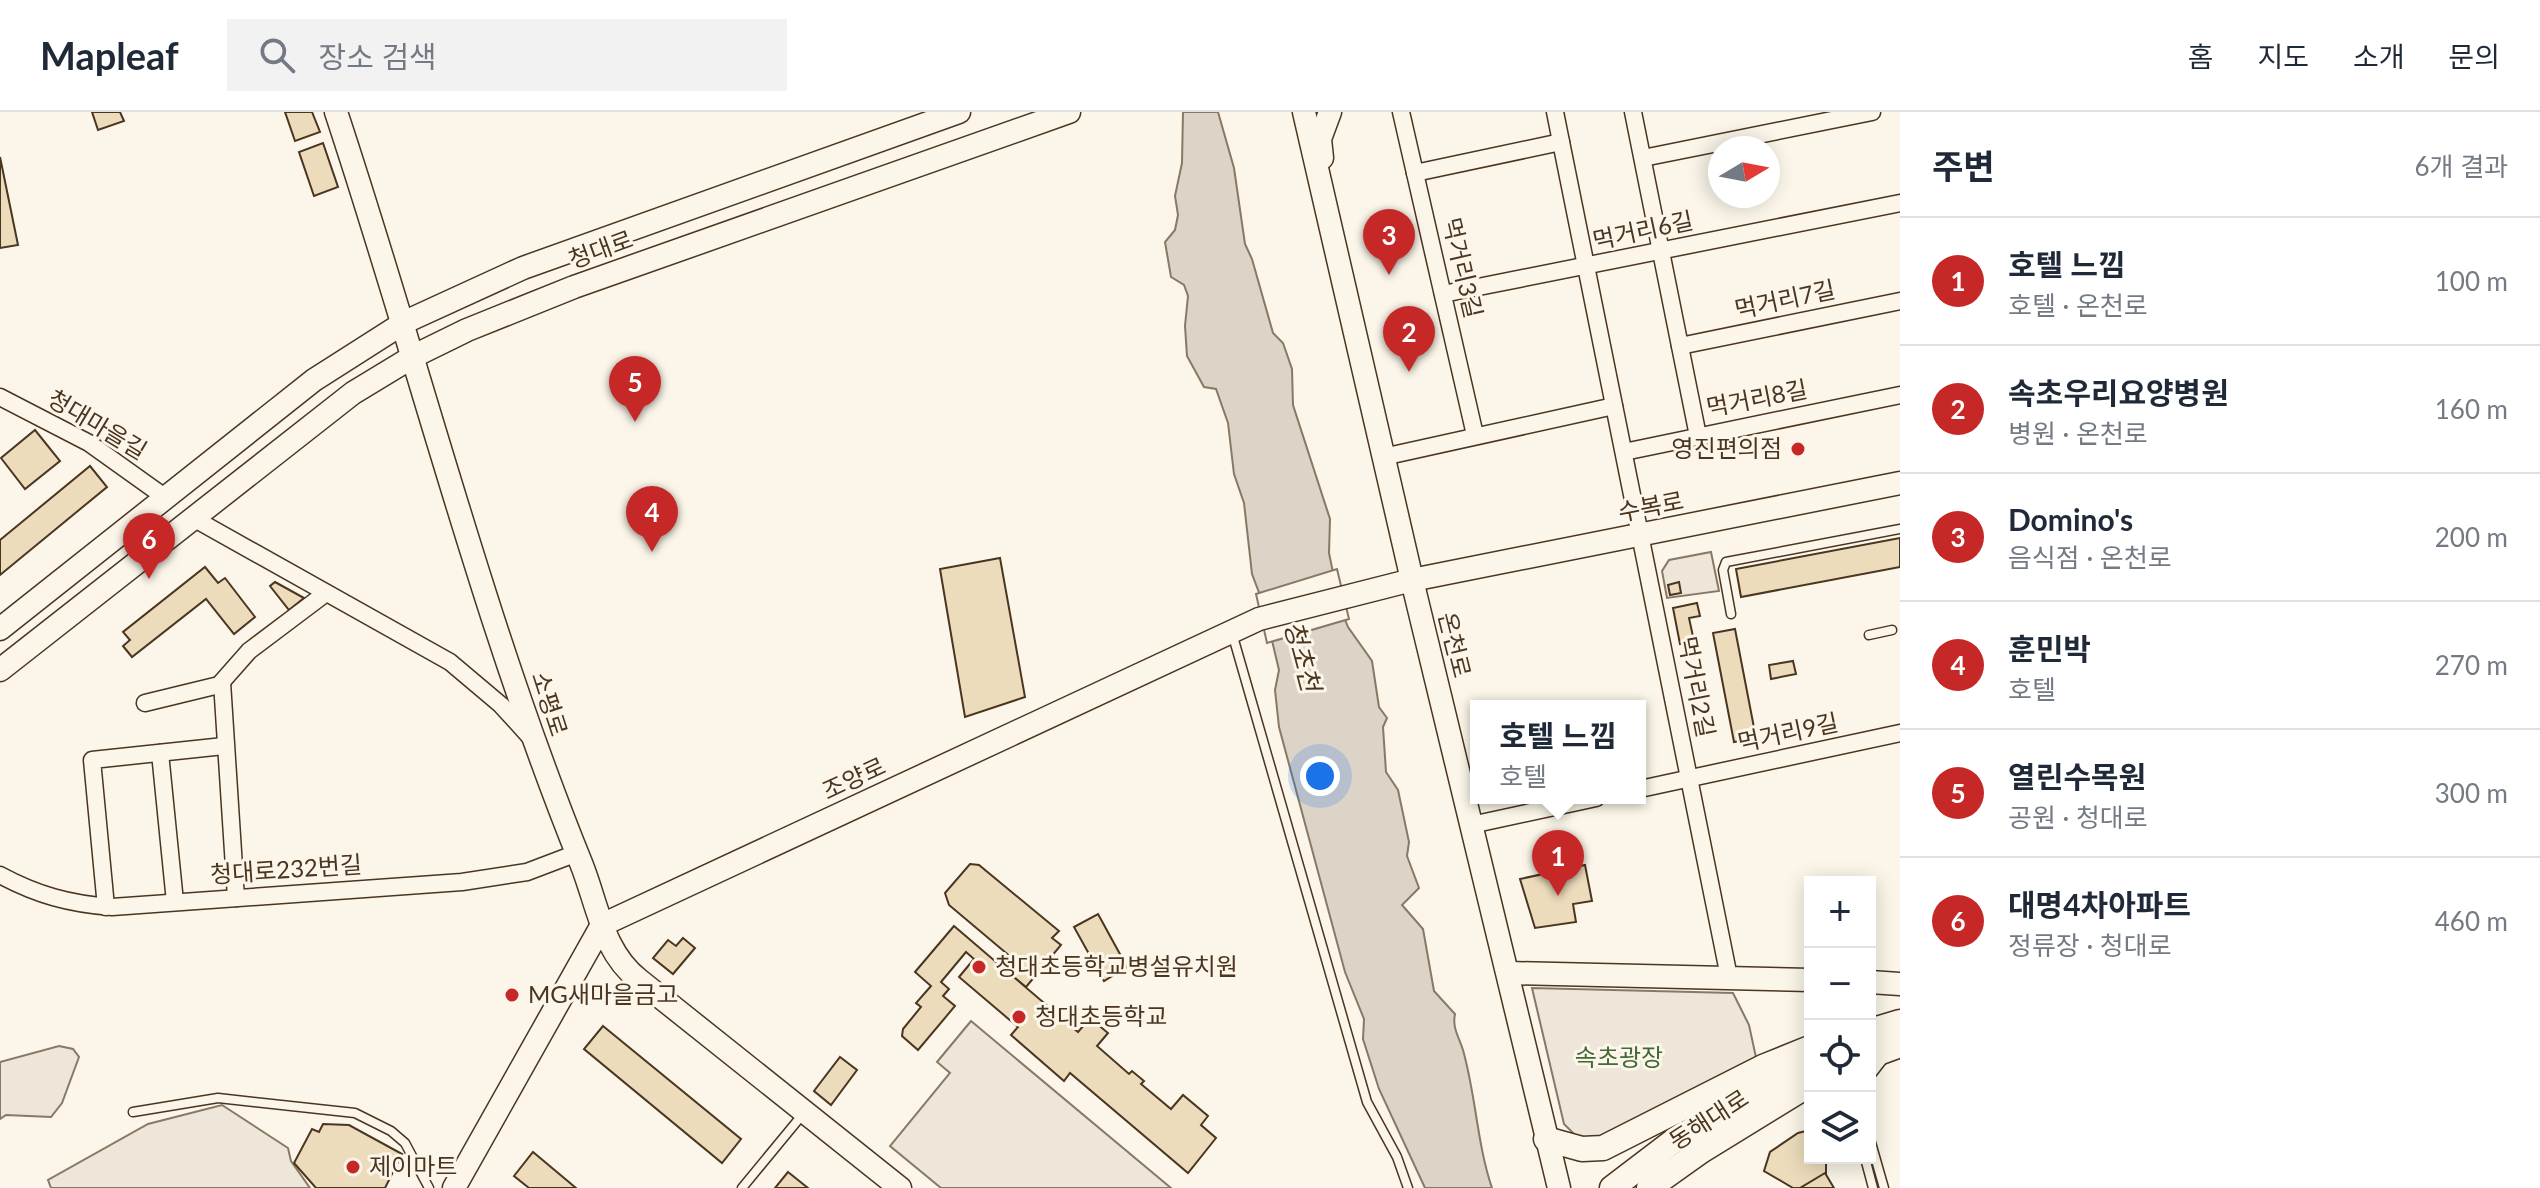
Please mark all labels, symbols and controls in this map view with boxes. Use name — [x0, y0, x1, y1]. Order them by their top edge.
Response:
search box — [227, 19, 787, 91]
text: Mapleaf — [40, 32, 179, 78]
icon: search — [255, 33, 299, 77]
text: 장소 검색 — [319, 38, 437, 74]
text: 홈 — [2188, 39, 2213, 73]
text: 지도 — [2257, 39, 2309, 73]
text: 소개 — [2353, 39, 2404, 73]
text: 문의 — [2448, 39, 2500, 73]
north arrow — [1708, 136, 1780, 208]
text: 주변 — [1932, 145, 1995, 186]
text: 6개 결과 — [2415, 150, 2508, 182]
street label: 먹거리6길 — [1590, 205, 1696, 254]
pin: 3 — [1363, 209, 1415, 275]
street label: 먹거리3길 — [1438, 215, 1489, 321]
street label: 청대로 — [564, 224, 637, 274]
text: 호텔 느낌 — [2008, 246, 2126, 282]
text: 1 — [1950, 265, 1966, 297]
text: 100 m — [2435, 265, 2508, 297]
street label: 먹거리7길 — [1732, 274, 1838, 323]
text: 호텔 · 온천로 — [2008, 289, 2148, 321]
pin: 2 — [1383, 306, 1435, 372]
pin: 5 — [609, 356, 661, 422]
street label: 먹거리8길 — [1704, 374, 1810, 422]
text: 속초우리요양병원 — [2008, 374, 2229, 410]
street label: 청대마을길 — [43, 383, 153, 465]
text: 2 — [1950, 393, 1966, 425]
text: 160 m — [2435, 393, 2508, 425]
text: 병원 · 온천로 — [2008, 417, 2148, 449]
place label: 영진편의점 — [1672, 433, 1782, 462]
marker: 영진편의점 — [1789, 440, 1807, 458]
street label: 수복로 — [1615, 485, 1686, 526]
pin: 4 — [626, 486, 678, 552]
text: Domino's — [2008, 501, 2133, 537]
pin: 6 — [123, 513, 175, 579]
text: 3 — [1950, 521, 1966, 553]
text: 200 m — [2435, 521, 2508, 553]
text: 음식점 · 온천로 — [2008, 541, 2172, 573]
street label: 온천로 — [1433, 609, 1478, 680]
water label: 청초천 — [1278, 617, 1329, 698]
text: 훈민박 — [2008, 630, 2091, 666]
street label: 먹거리2길 — [1673, 634, 1721, 740]
text: 4 — [1950, 649, 1966, 681]
text: 270 m — [2435, 649, 2508, 681]
street label: 소평로 — [526, 668, 574, 740]
text: 호텔 — [2008, 673, 2056, 705]
popup — [1470, 700, 1646, 804]
street label: 먹거리9길 — [1735, 707, 1841, 756]
text: 호텔 느낌 — [1499, 717, 1617, 753]
street label: 조양로 — [817, 750, 890, 805]
your location — [1300, 756, 1340, 796]
text: 열린수목원 — [2008, 758, 2146, 794]
text: 호텔 — [1499, 760, 1547, 792]
text: 5 — [1950, 777, 1966, 809]
text: 300 m — [2435, 777, 2508, 809]
text: 공원 · 청대로 — [2008, 801, 2148, 833]
pin: 1 — [1532, 830, 1584, 896]
street label: 청대로232번길 — [209, 849, 363, 888]
map controls — [1804, 876, 1876, 1164]
button: + — [1804, 876, 1876, 948]
text: 대명4차아파트 — [2008, 886, 2191, 922]
text: 6 — [1950, 905, 1966, 937]
text: 460 m — [2435, 905, 2508, 937]
text: 정류장 · 청대로 — [2008, 929, 2172, 961]
button: − — [1804, 948, 1876, 1020]
place label: 청대초등학교병설유치원 — [995, 951, 1238, 980]
marker: 청대초등학교병설유치원 — [970, 958, 988, 976]
place label: MG새마을금고 — [528, 979, 678, 1008]
marker: MG새마을금고 — [503, 986, 521, 1004]
place label: 청대초등학교 — [1035, 1001, 1167, 1030]
marker: 청대초등학교 — [1010, 1008, 1028, 1026]
button: locate — [1804, 1020, 1876, 1092]
park label: 속초광장 — [1575, 1042, 1663, 1071]
street label: 동해대로 — [1663, 1083, 1753, 1155]
button: layers — [1804, 1092, 1876, 1164]
place label: 제이마트 — [369, 1151, 457, 1180]
marker: 제이마트 — [344, 1158, 362, 1176]

